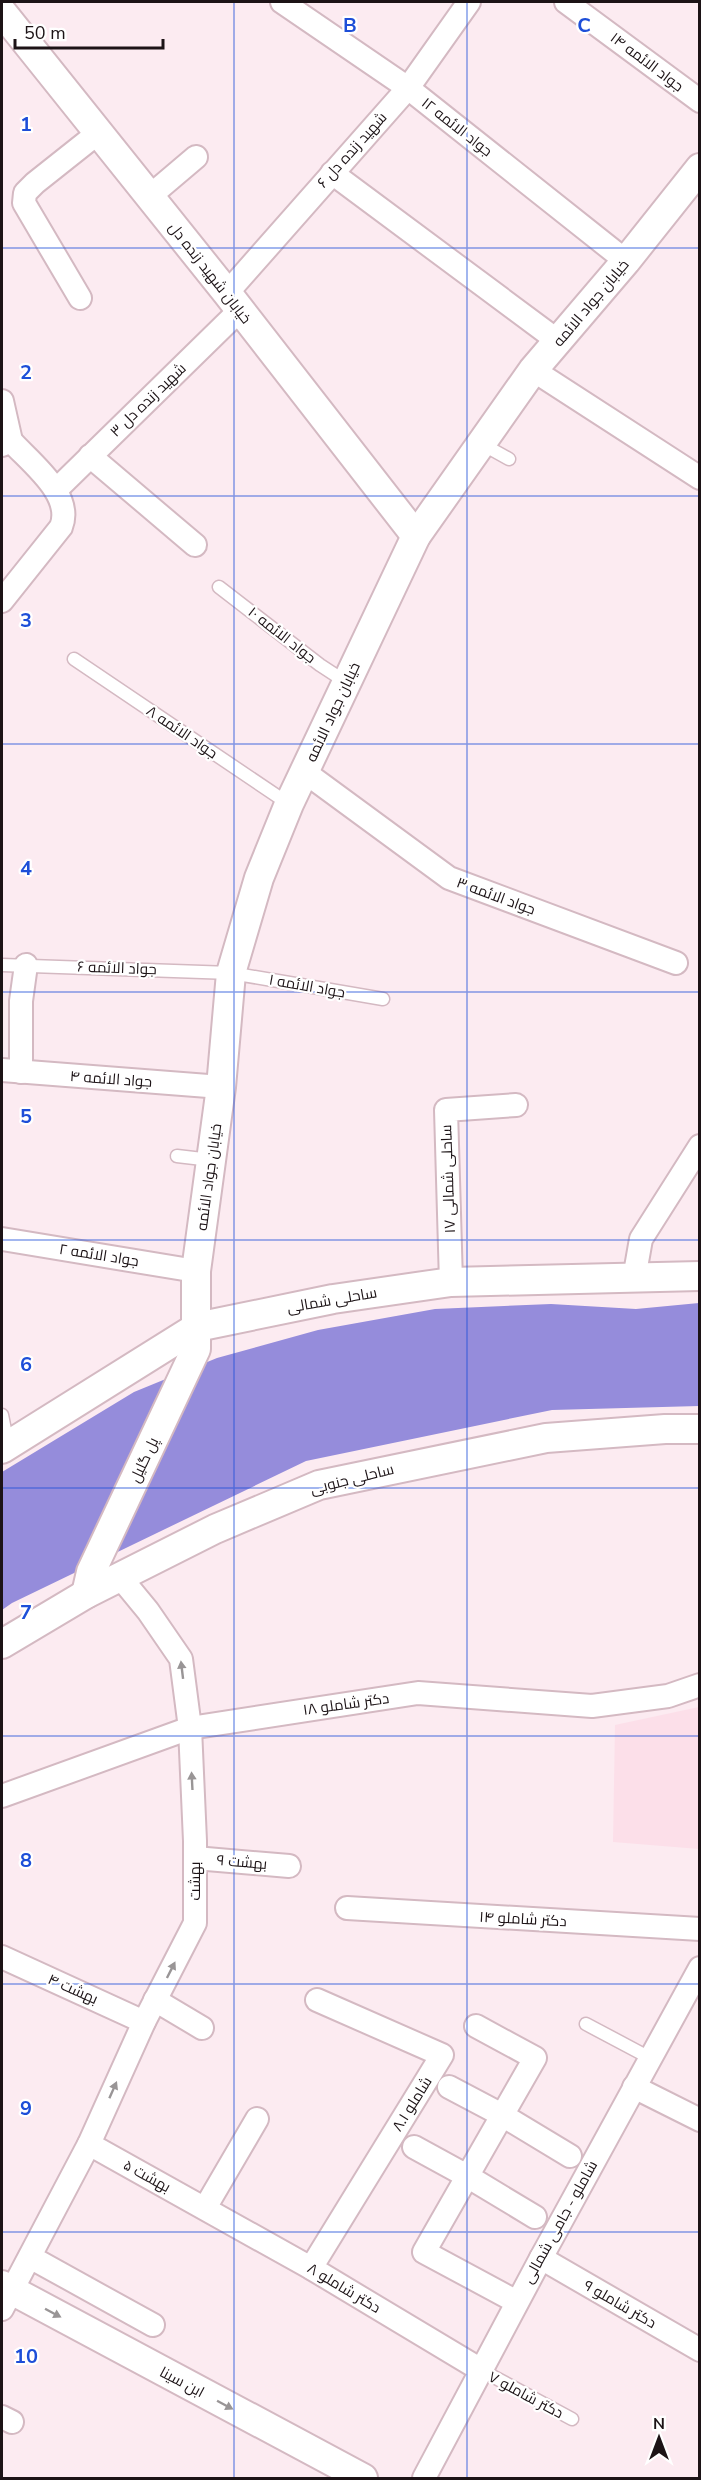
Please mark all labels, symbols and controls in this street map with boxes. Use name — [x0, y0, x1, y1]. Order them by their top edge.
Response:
scale bar — [15, 12, 164, 50]
text: B — [343, 12, 357, 39]
text: C — [577, 12, 591, 39]
text: 50 m — [24, 21, 66, 45]
street label: جواد الائمه ۱۴ — [606, 28, 688, 96]
street label: جواد الائمه ۱۲ — [417, 93, 497, 161]
street label: شهید زنده دل ۶ — [313, 108, 391, 192]
text: 1 — [20, 111, 32, 138]
street label: خیابان شهید زنده دل — [164, 218, 256, 328]
street label: خیابان جواد الائمه — [549, 255, 633, 351]
text: 2 — [20, 359, 32, 386]
street label: شهید زنده دل ۳ — [106, 359, 190, 441]
street label: جواد الائمه ۱۰ — [244, 602, 320, 668]
text: 3 — [20, 607, 32, 634]
street label: خیابان جواد الائمه — [301, 659, 365, 765]
street label: جواد الائمه ۸ — [142, 701, 222, 763]
text: 4 — [20, 855, 32, 882]
street label: جواد الائمه ۳ — [454, 872, 538, 920]
street label: جواد الائمه ۶ — [77, 957, 157, 979]
street label: جواد الائمه ۱ — [267, 969, 347, 1003]
street label: جواد الائمه ۴ — [69, 1066, 153, 1092]
text: 5 — [20, 1103, 32, 1130]
street label: خیابان جواد الائمه — [192, 1122, 226, 1232]
street label: ساحلی شمالی ۱۷ — [436, 1124, 460, 1234]
street label: جواد الائمه ۲ — [58, 1239, 140, 1271]
street label: ساحلی شمالی — [285, 1282, 379, 1318]
text: 6 — [20, 1351, 32, 1378]
street label: پل گلیل — [125, 1434, 163, 1486]
street label: ساحلی جنوبی — [308, 1459, 396, 1499]
text: 7 — [20, 1599, 32, 1626]
one-way arrow — [178, 1660, 187, 1679]
street label: دکتر شاملو ۱۸ — [302, 1688, 390, 1720]
one-way arrow — [188, 1771, 197, 1790]
text: 8 — [20, 1847, 32, 1874]
street label: بهشت ۹ — [216, 1850, 268, 1874]
street label: بهشت — [185, 1861, 205, 1901]
street label: دکتر شاملو ۱۴ — [479, 1907, 567, 1931]
one-way arrow — [166, 1961, 175, 1978]
street label: بهشت ۴ — [45, 1969, 101, 2009]
street label: شاملو ۸.۱ — [387, 2073, 437, 2135]
one-way arrow — [108, 2081, 118, 2099]
text: 9 — [20, 2095, 32, 2122]
street label: بهشت ۵ — [120, 2155, 174, 2197]
street label: شاملو - جامی شمالی — [518, 2157, 602, 2287]
street label: دکتر شاملو ۸ — [304, 2258, 384, 2318]
street label: دکتر شاملو ۹ — [580, 2275, 660, 2333]
one-way arrow — [45, 2308, 62, 2318]
text: 10 — [14, 2343, 38, 2370]
street label: ابن سینا — [156, 2362, 208, 2402]
street label: دکتر شاملو ۷ — [485, 2367, 567, 2423]
one-way arrow — [217, 2400, 234, 2410]
north arrow — [629, 2408, 689, 2468]
text: N — [653, 2413, 665, 2435]

